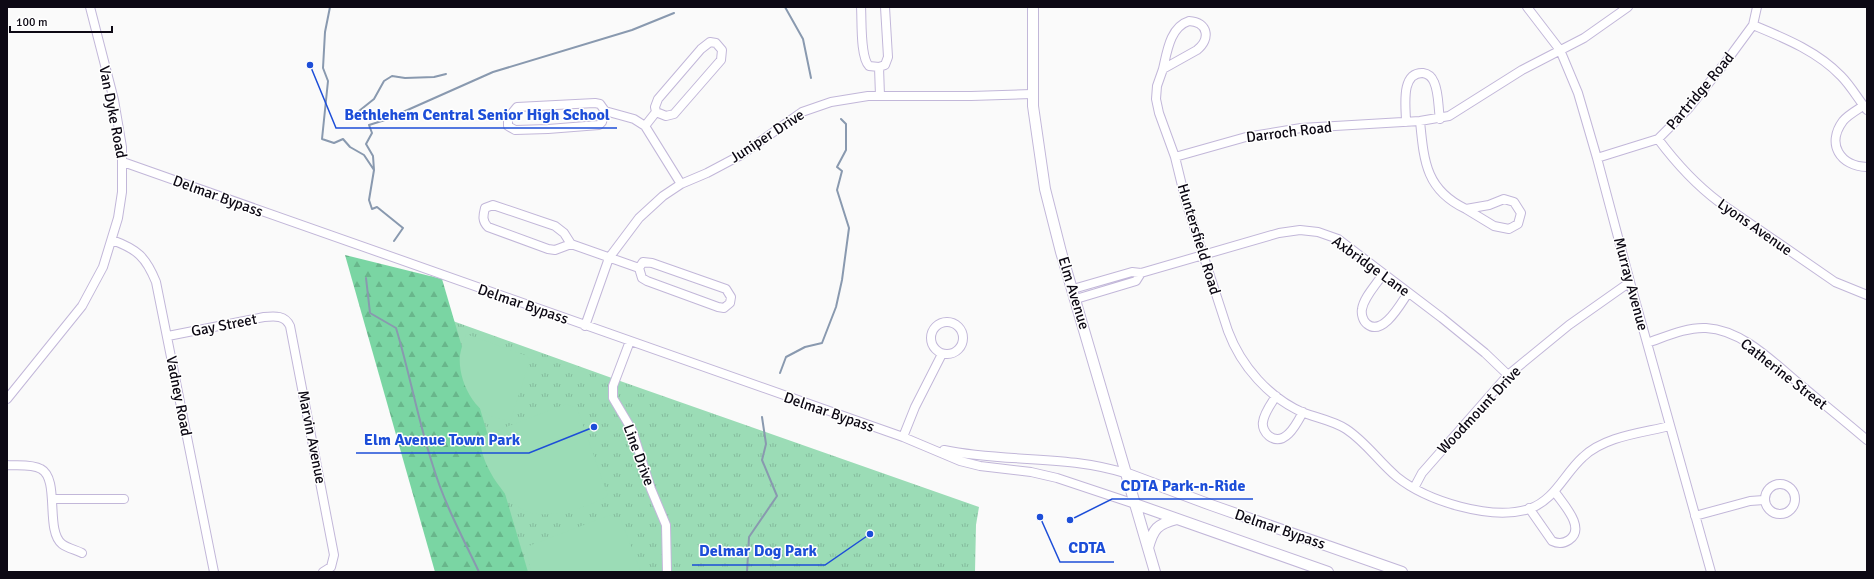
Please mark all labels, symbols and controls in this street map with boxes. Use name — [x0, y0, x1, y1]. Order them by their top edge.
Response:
scale bar — [10, 8, 112, 34]
text: 100 m — [16, 15, 48, 30]
street label: Partridge Road — [1662, 49, 1738, 133]
street label: Van Dyke Road — [95, 64, 131, 160]
callout: Bethlehem Central Senior High School — [336, 100, 617, 128]
text: Bethlehem Central Senior High School — [344, 105, 610, 125]
street label: Juniper Drive — [726, 105, 808, 167]
street label: Darroch Road — [1245, 118, 1333, 146]
street label: Delmar Bypass — [170, 171, 266, 221]
street label: Huntersfield Road — [1174, 181, 1224, 297]
street label: Lyons Avenue — [1714, 195, 1796, 259]
street label: Axbridge Lane — [1329, 232, 1413, 300]
street label: Murray Avenue — [1610, 235, 1652, 333]
street label: Elm Avenue — [1054, 254, 1094, 332]
street label: Delmar Bypass — [475, 280, 571, 328]
street label: Gay Street — [190, 310, 258, 340]
street label: Catherine Street — [1737, 335, 1831, 413]
street label: Vadney Road — [162, 354, 196, 438]
street label: Woodmount Drive — [1434, 362, 1524, 458]
street label: Delmar Bypass — [781, 388, 877, 436]
street label: Marvin Avenue — [294, 389, 330, 485]
street label: Line Drive — [620, 422, 658, 488]
callout: Elm Avenue Town Park — [356, 425, 529, 453]
text: Elm Avenue Town Park — [364, 430, 521, 450]
callout: CDTA Park-n-Ride — [1112, 471, 1253, 499]
text: CDTA Park-n-Ride — [1121, 476, 1245, 496]
street label: Delmar Bypass — [1232, 505, 1328, 553]
callout: CDTA — [1060, 534, 1114, 562]
callout: Delmar Dog Park — [692, 537, 825, 565]
text: CDTA — [1068, 538, 1107, 558]
text: Delmar Dog Park — [699, 541, 818, 561]

